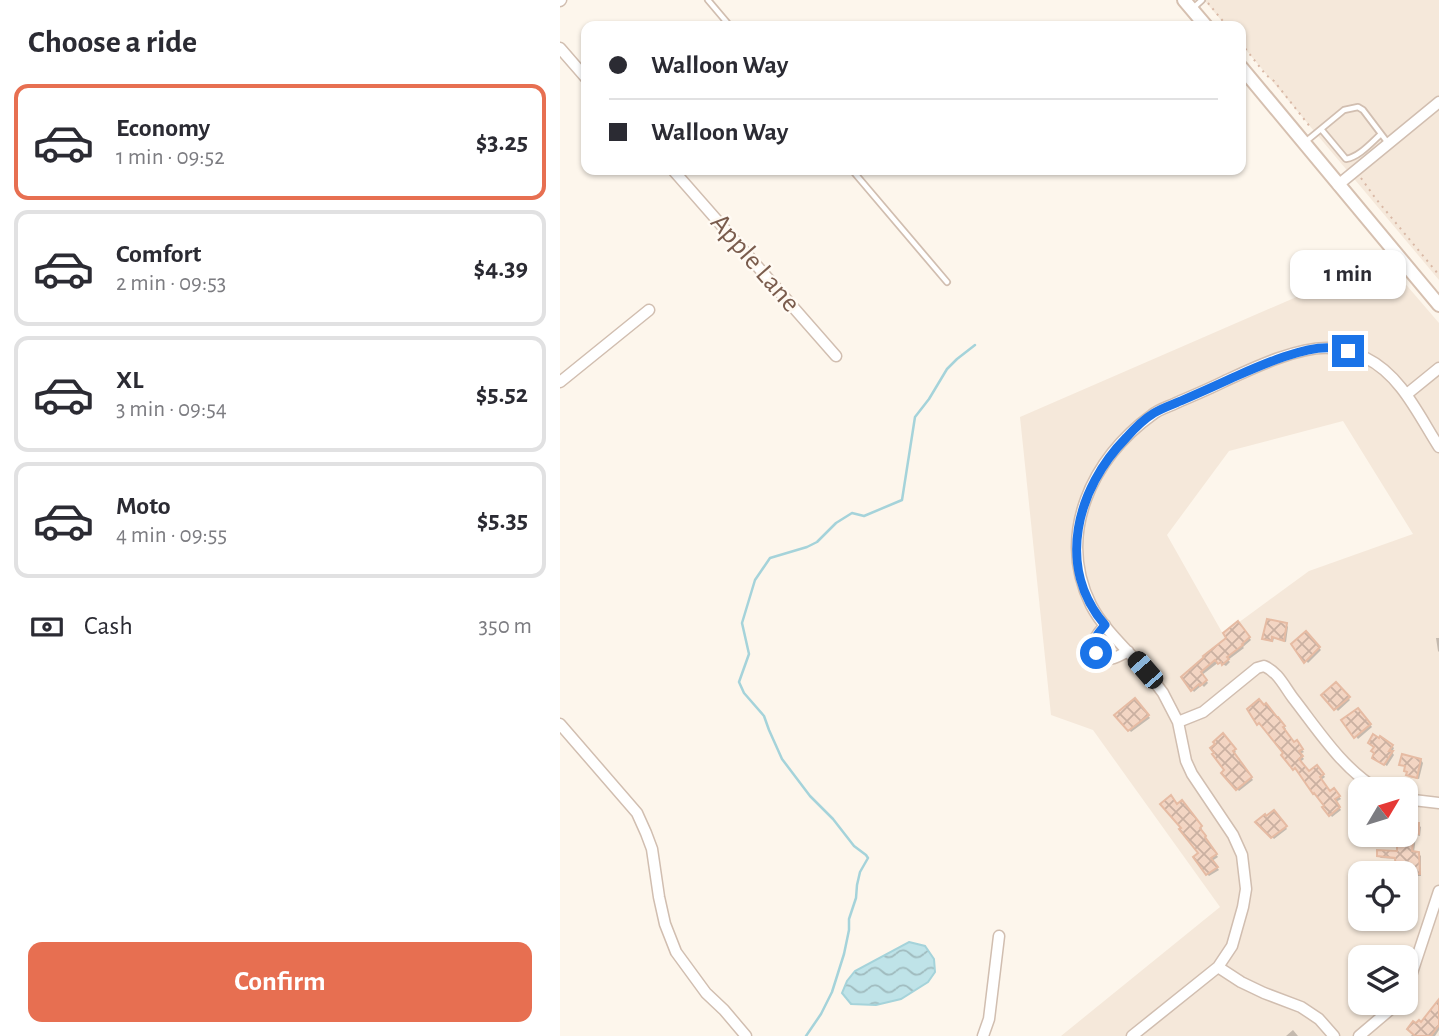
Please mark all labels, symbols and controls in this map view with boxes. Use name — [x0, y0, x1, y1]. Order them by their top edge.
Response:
text: Choose a ride — [28, 26, 197, 58]
text: Walloon Way — [651, 52, 788, 78]
icon: car — [32, 111, 95, 174]
text: Economy — [116, 115, 210, 141]
text: Walloon Way — [651, 119, 788, 145]
text: $3.25 — [476, 129, 528, 155]
text: 1 min · 09:52 — [116, 146, 225, 169]
street label: Apple Lane — [705, 208, 805, 318]
icon: car — [32, 237, 95, 300]
text: Comfort — [116, 241, 201, 267]
callout: 1 min — [1290, 250, 1406, 298]
text: $4.39 — [474, 255, 528, 281]
text: 1 min — [1324, 263, 1372, 286]
text: 2 min · 09:53 — [116, 272, 226, 295]
route end — [1332, 335, 1364, 367]
icon: car — [32, 363, 95, 426]
text: XL — [116, 367, 143, 393]
text: $5.52 — [476, 381, 528, 407]
text: 3 min · 09:54 — [116, 398, 227, 421]
icon: car — [32, 489, 95, 552]
text: Moto — [116, 493, 171, 519]
text: $5.35 — [477, 507, 528, 533]
text: 4 min · 09:55 — [116, 524, 227, 547]
icon: cash — [28, 608, 66, 646]
text: Cash — [84, 613, 133, 639]
text: 350 m — [479, 615, 532, 638]
route start — [1080, 637, 1112, 669]
car — [1124, 647, 1167, 693]
north arrow — [1348, 777, 1418, 847]
map controls — [1348, 777, 1418, 1015]
button: locate — [1348, 861, 1418, 931]
button: Confirm — [28, 942, 532, 1022]
button: layers — [1348, 945, 1418, 1015]

